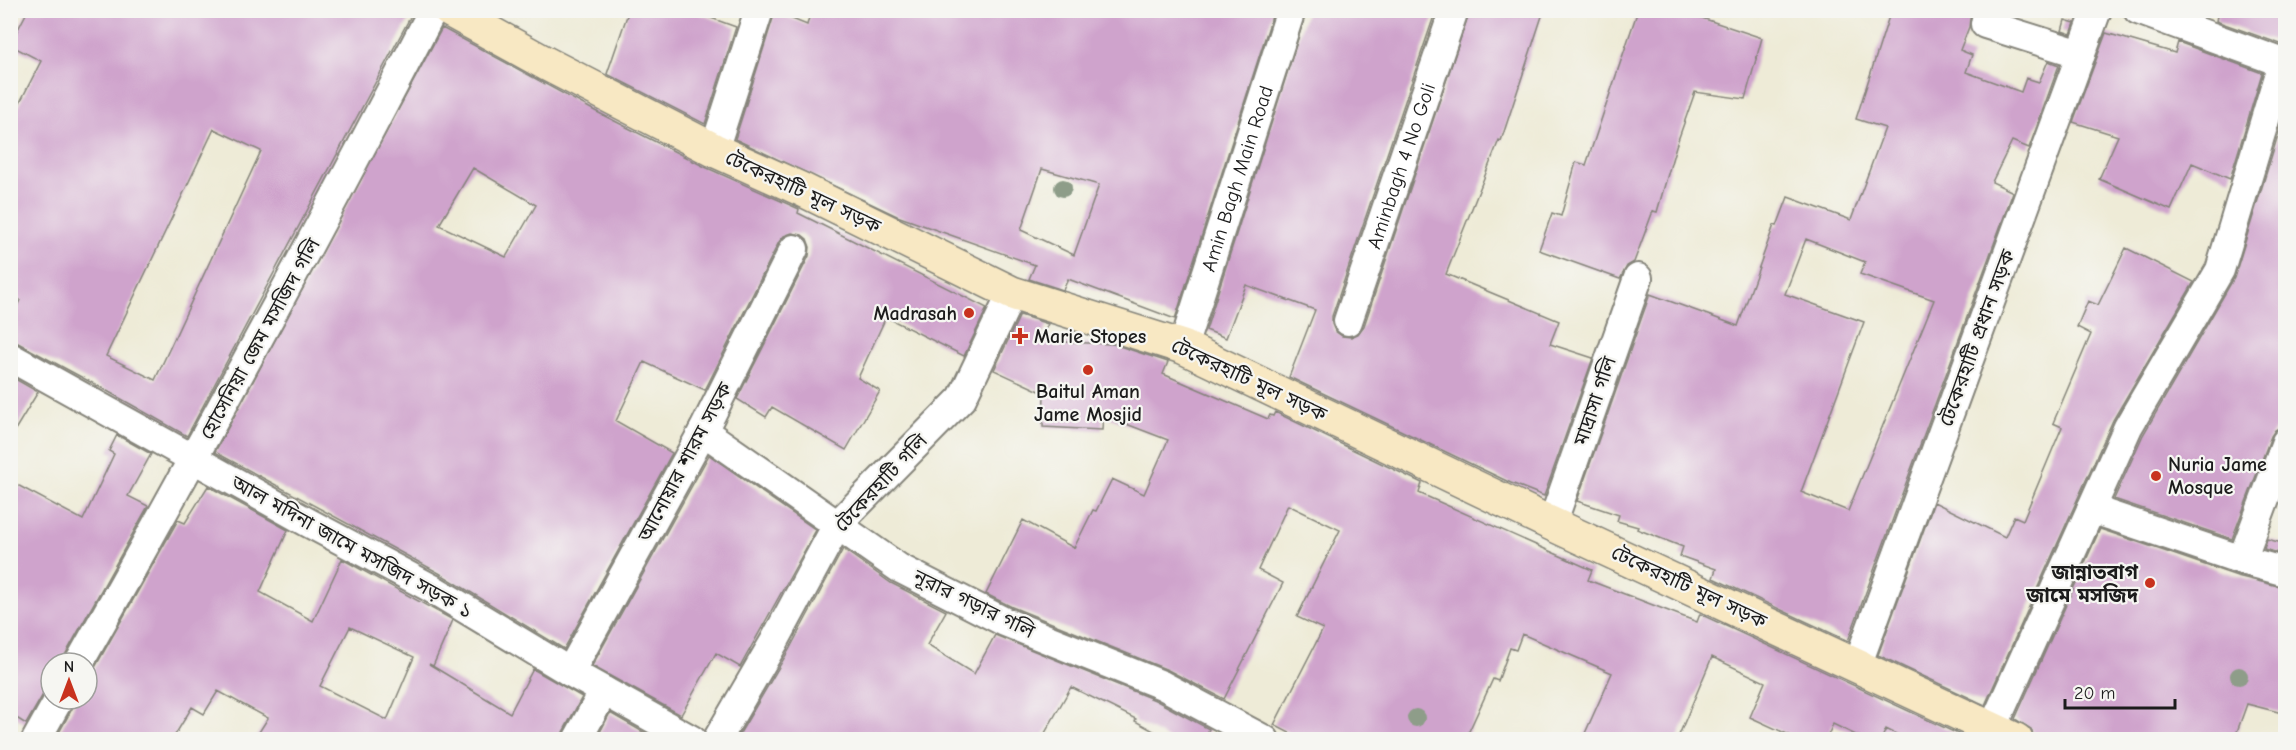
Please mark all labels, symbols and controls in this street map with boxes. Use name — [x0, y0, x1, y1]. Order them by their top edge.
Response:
street label: Aminbagh 4 No Goli — [1362, 80, 1440, 252]
street label: Amin Bagh Main Road — [1196, 83, 1278, 274]
street label: টেকেরহাটি মূল সড়ক — [721, 145, 886, 239]
street label: হোসেনিয়া জেম মসজিদ গলি — [194, 234, 325, 443]
street label: টেকেরহাটি প্রধান সড়ক — [1933, 245, 2020, 430]
place label: Madrasah — [873, 302, 957, 325]
marker: Madrasah — [962, 306, 976, 320]
place label: Marie Stopes — [1034, 325, 1146, 348]
marker: Marie Stopes — [1011, 327, 1029, 345]
street label: টেকেরহাটি মূল সড়ক — [1167, 333, 1332, 427]
street label: মাদ্রাসা গলি — [1568, 353, 1621, 450]
marker: Baitul Aman Jame Mosjid — [1081, 363, 1095, 377]
street label: আনোয়ার শারম সড়ক — [633, 378, 737, 546]
place label: Baitul Aman Jame Mosjid — [1034, 380, 1142, 426]
street label: টেকেরহাটি গলি — [829, 428, 932, 537]
place label: Nuria Jame Mosque — [2168, 453, 2267, 499]
marker: Nuria Jame Mosque — [2149, 469, 2163, 483]
street label: আল মদিনা জামে মসজিদ সড়ক ১ — [227, 470, 477, 623]
street label: টেকেরহাটি মূল সড়ক — [1607, 540, 1772, 634]
place label: জান্নাতবাগ জামে মসজিদ — [2025, 561, 2139, 607]
street label: নূরার গড়ার গলি — [908, 563, 1039, 644]
marker: জান্নাতবাগ জামে মসজিদ — [2143, 576, 2157, 590]
north arrow — [39, 651, 99, 711]
text: N — [64, 658, 74, 676]
scale bar — [2065, 672, 2174, 710]
text: 20 m — [2074, 683, 2115, 704]

